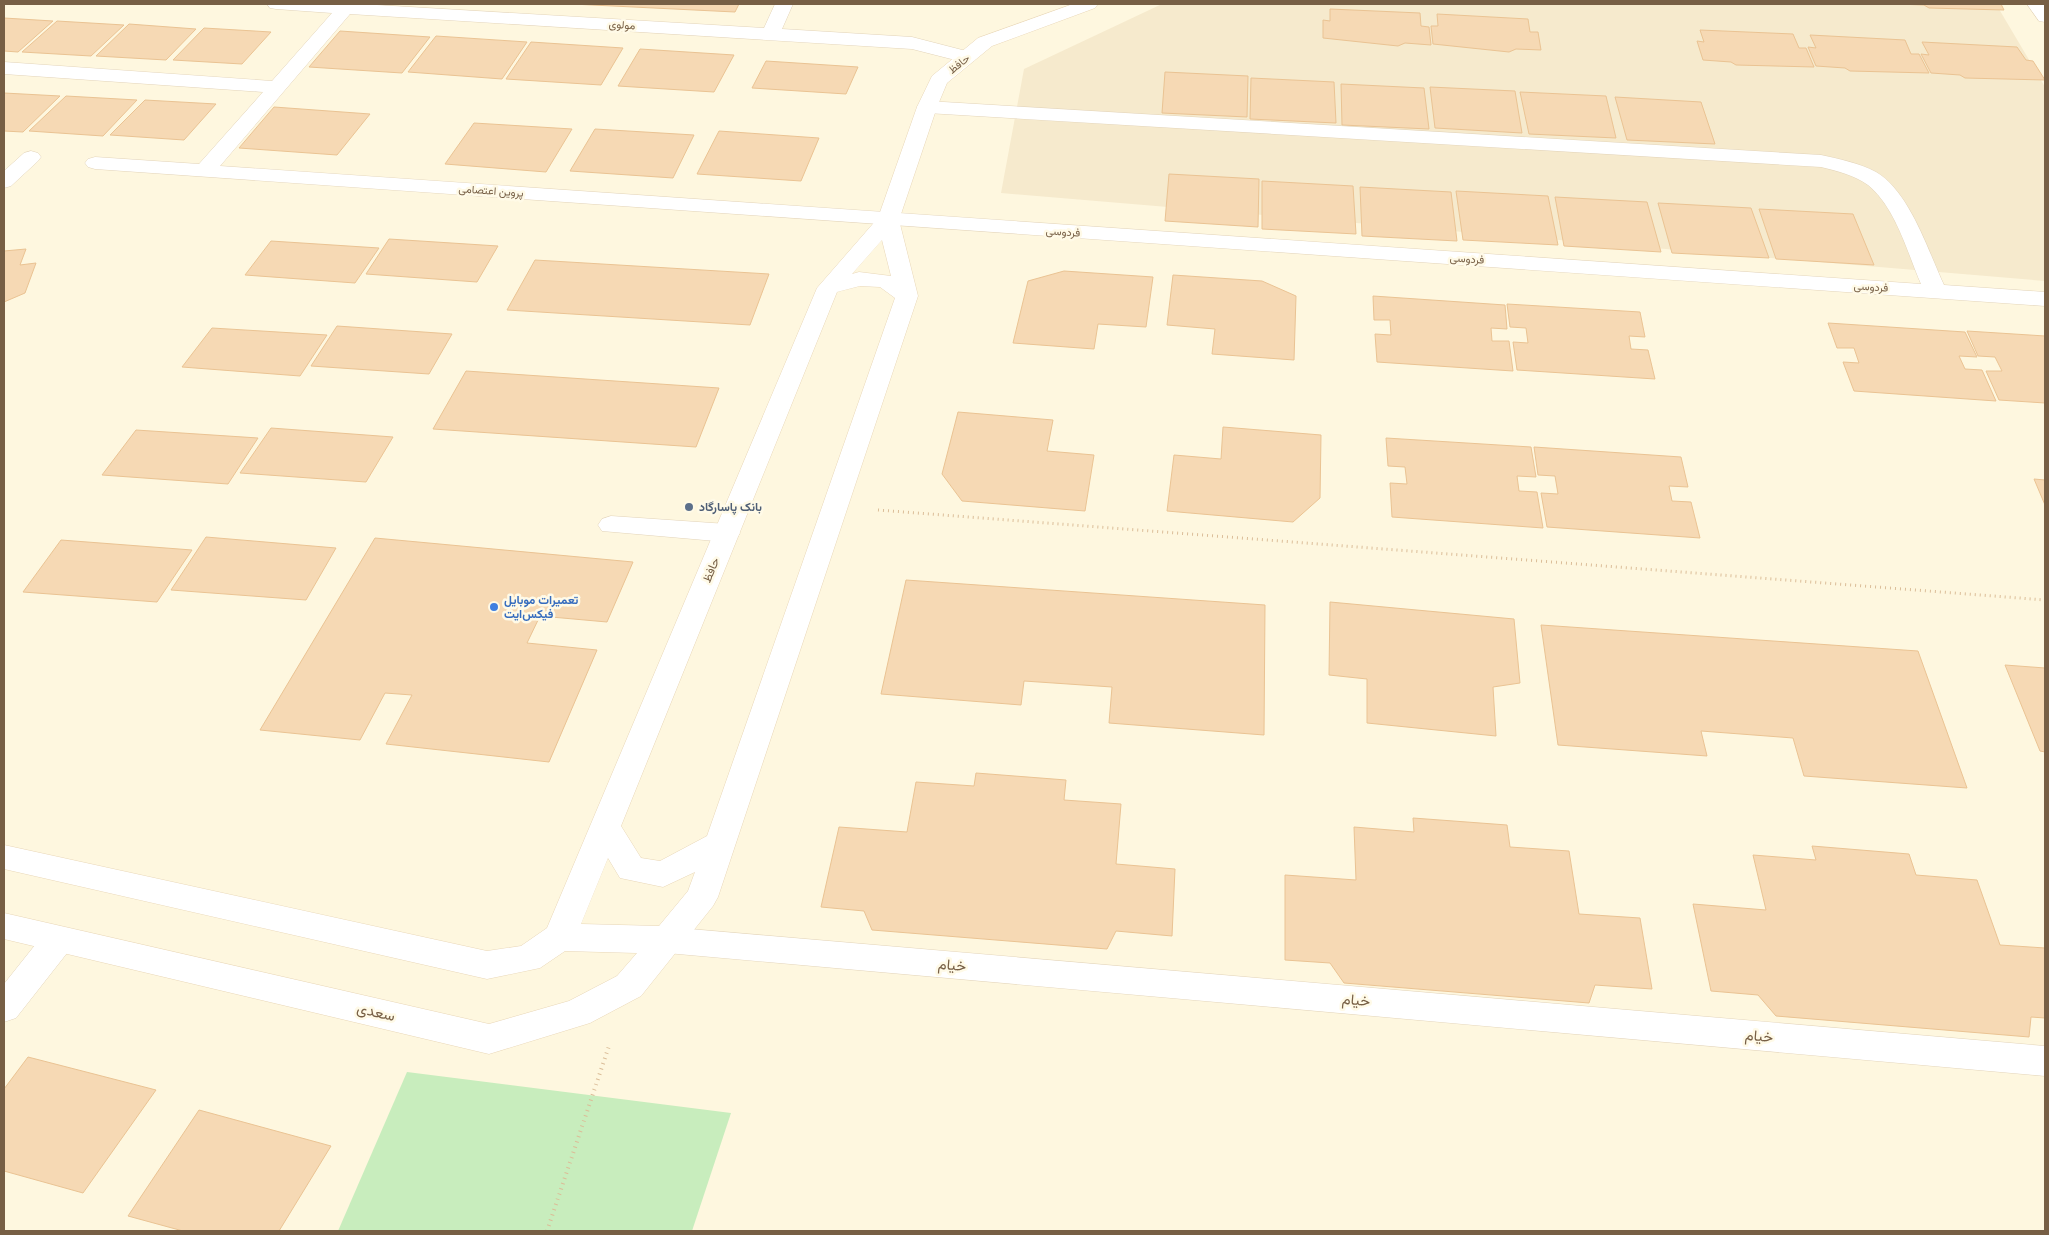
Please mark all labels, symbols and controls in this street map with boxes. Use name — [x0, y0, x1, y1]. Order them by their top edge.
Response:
street label: مولوی — [608, 18, 636, 32]
street label: حافظ — [946, 51, 972, 77]
street label: پروین اعتصامی — [458, 182, 524, 201]
street label: فردوسی — [1045, 224, 1081, 240]
street label: فردوسی — [1449, 251, 1485, 267]
street label: فردوسی — [1853, 279, 1889, 295]
place label: بانک پاسارگاد — [699, 500, 762, 515]
marker: بانک پاسارگاد — [683, 501, 695, 513]
street label: حافظ — [700, 555, 722, 585]
place label: تعمیرات موبایل فیکس‌ایت — [504, 593, 579, 621]
marker: تعمیرات موبایل فیکس‌ایت — [488, 601, 500, 613]
street label: خیام — [937, 955, 967, 976]
street label: خیام — [1341, 990, 1371, 1011]
street label: سعدی — [355, 999, 397, 1026]
street label: خیام — [1744, 1026, 1774, 1047]

